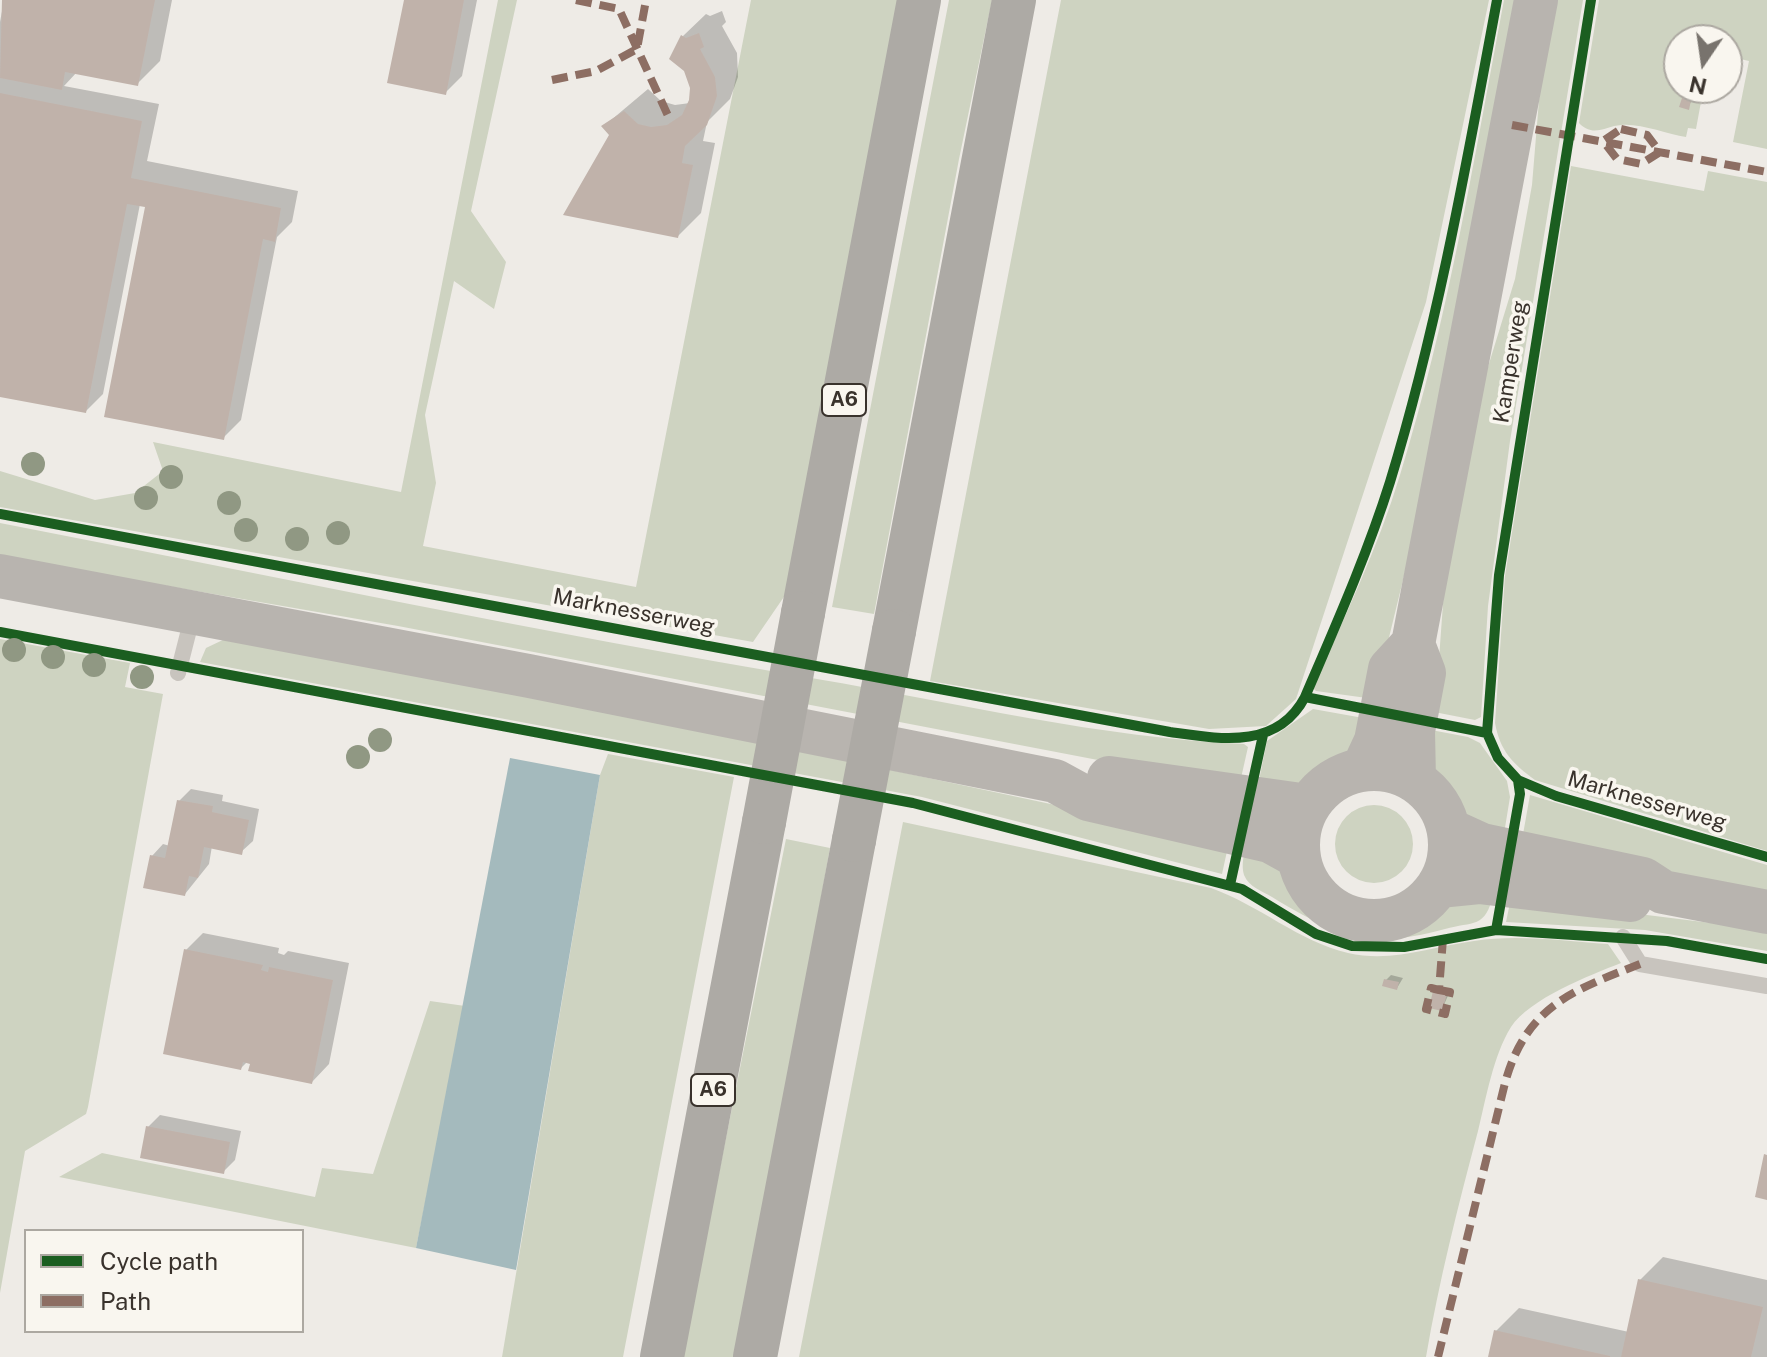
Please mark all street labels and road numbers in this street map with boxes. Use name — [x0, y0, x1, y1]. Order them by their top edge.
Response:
street label: Kamperweg — [1488, 299, 1534, 425]
road number: A6 — [822, 384, 866, 416]
street label: Marknesserweg — [551, 583, 717, 641]
street label: Marknesserweg — [1564, 766, 1730, 836]
road number: A6 — [691, 1074, 735, 1106]

